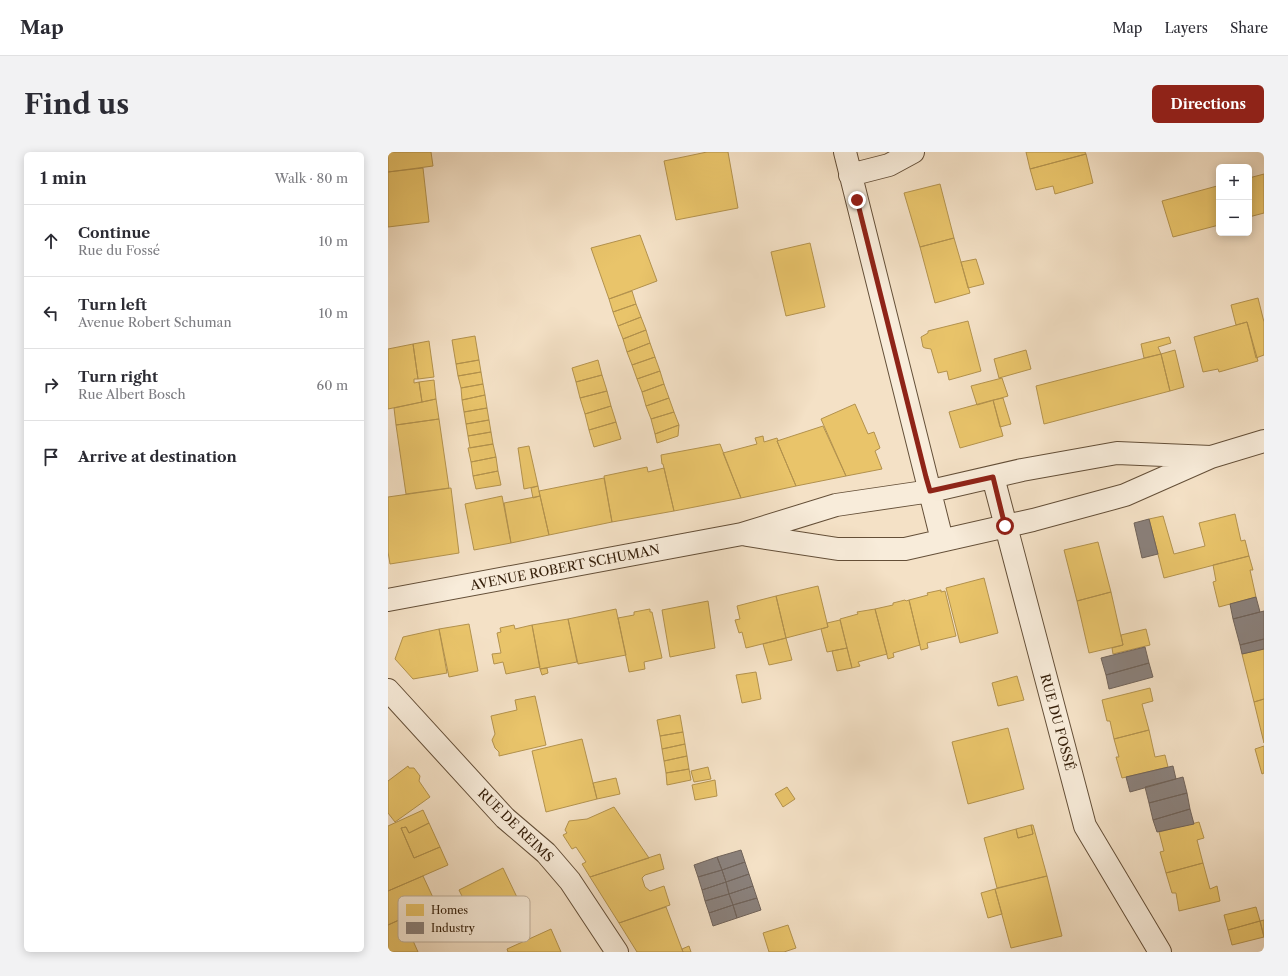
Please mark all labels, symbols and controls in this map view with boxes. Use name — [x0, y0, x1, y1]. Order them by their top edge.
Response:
text: Map — [20, 16, 64, 39]
text: Map — [1112, 19, 1142, 37]
text: Layers — [1164, 19, 1208, 37]
text: Share — [1230, 19, 1268, 37]
button: Directions — [1152, 85, 1264, 123]
text: Find us — [24, 87, 129, 121]
map controls — [1216, 164, 1252, 236]
button: + — [1216, 164, 1252, 200]
text: 1 min — [40, 168, 87, 188]
text: Walk · 80 m — [275, 170, 348, 186]
route end — [848, 191, 866, 209]
button: − — [1216, 200, 1252, 236]
text: Continue — [78, 223, 150, 242]
icon: ahead — [40, 230, 62, 252]
text: 10 m — [319, 233, 348, 249]
text: Rue du Fossé — [78, 242, 160, 258]
text: Turn left — [78, 295, 147, 314]
icon: left — [40, 302, 62, 324]
text: 10 m — [319, 305, 348, 321]
text: Avenue Robert Schuman — [78, 314, 232, 330]
text: Turn right — [78, 367, 158, 386]
icon: right — [40, 374, 62, 396]
text: 60 m — [317, 377, 348, 393]
text: Rue Albert Bosch — [78, 386, 186, 402]
icon: arrive — [40, 446, 62, 468]
text: Arrive at destination — [78, 447, 237, 466]
route start — [996, 517, 1014, 535]
street label: AVENUE ROBERT SCHUMAN — [468, 541, 661, 593]
street label: RUE DU FOSSÉ — [1037, 672, 1079, 772]
street label: RUE DE REIMS — [475, 785, 557, 865]
legend — [398, 896, 530, 942]
text: Homes — [431, 903, 468, 917]
text: Industry — [431, 921, 476, 935]

